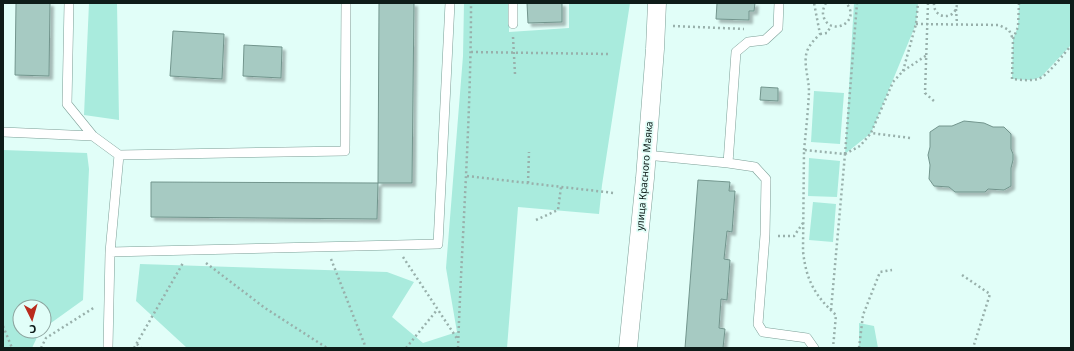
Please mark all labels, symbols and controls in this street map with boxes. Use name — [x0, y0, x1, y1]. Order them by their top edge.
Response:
street label: улица Красного Маяка — [632, 121, 656, 231]
north arrow — [12, 299, 52, 339]
text: С — [29, 322, 37, 337]

